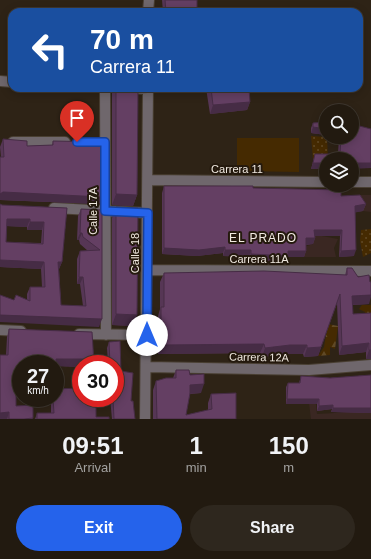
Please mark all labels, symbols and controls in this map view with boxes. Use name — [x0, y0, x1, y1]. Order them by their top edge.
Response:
icon: left — [24, 24, 76, 76]
text: 70 m — [90, 24, 154, 55]
text: Carrera 11 — [90, 57, 175, 77]
pin — [60, 101, 94, 142]
map controls — [319, 104, 359, 192]
button: search — [319, 104, 359, 144]
icon: arrive — [66, 107, 88, 129]
button: layers — [319, 152, 359, 192]
street label: Carrera 11 — [211, 163, 263, 175]
street label: Calle 17A — [87, 186, 99, 235]
district label: EL PRADO — [229, 231, 297, 245]
street label: Calle 18 — [129, 233, 141, 273]
street label: Carrera 11A — [229, 253, 289, 265]
position arrow — [126, 314, 168, 356]
street label: Carrera 12A — [229, 350, 290, 364]
speed limit sign: 30 — [72, 355, 124, 407]
text: 27 — [27, 365, 49, 387]
text: km/h — [27, 385, 49, 396]
text: 09:51 — [62, 432, 124, 459]
text: 1 — [189, 432, 203, 459]
text: 150 — [269, 432, 309, 459]
text: Arrival — [74, 460, 111, 475]
text: min — [186, 460, 207, 475]
text: m — [283, 460, 294, 475]
button: Exit — [16, 505, 182, 551]
button: Share — [190, 505, 355, 551]

